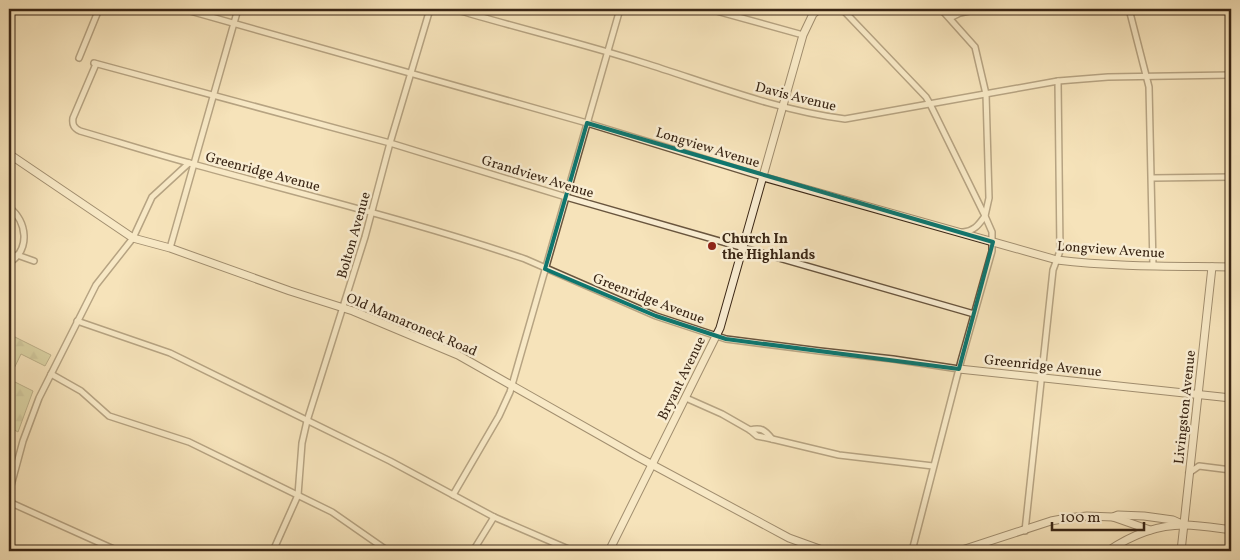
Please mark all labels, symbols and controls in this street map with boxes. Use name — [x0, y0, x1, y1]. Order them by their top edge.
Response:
street label: Davis Avenue — [753, 78, 839, 117]
street label: Longview Avenue — [653, 124, 762, 173]
street label: Greenridge Avenue — [203, 148, 322, 197]
street label: Grandview Avenue — [479, 151, 596, 204]
street label: Bolton Avenue — [333, 189, 376, 281]
place label: Church In the Highlands — [722, 230, 815, 265]
street label: Longview Avenue — [1056, 237, 1166, 264]
marker: Church In the Highlands — [706, 240, 718, 252]
street label: Greenridge Avenue — [590, 269, 707, 330]
street label: Old Mamaroneck Road — [343, 289, 480, 362]
street label: Bryant Avenue — [654, 333, 711, 424]
street label: Livingston Avenue — [1170, 349, 1201, 465]
street label: Greenridge Avenue — [983, 351, 1103, 382]
scale bar — [1052, 500, 1145, 532]
text: 100 m — [1060, 508, 1100, 529]

